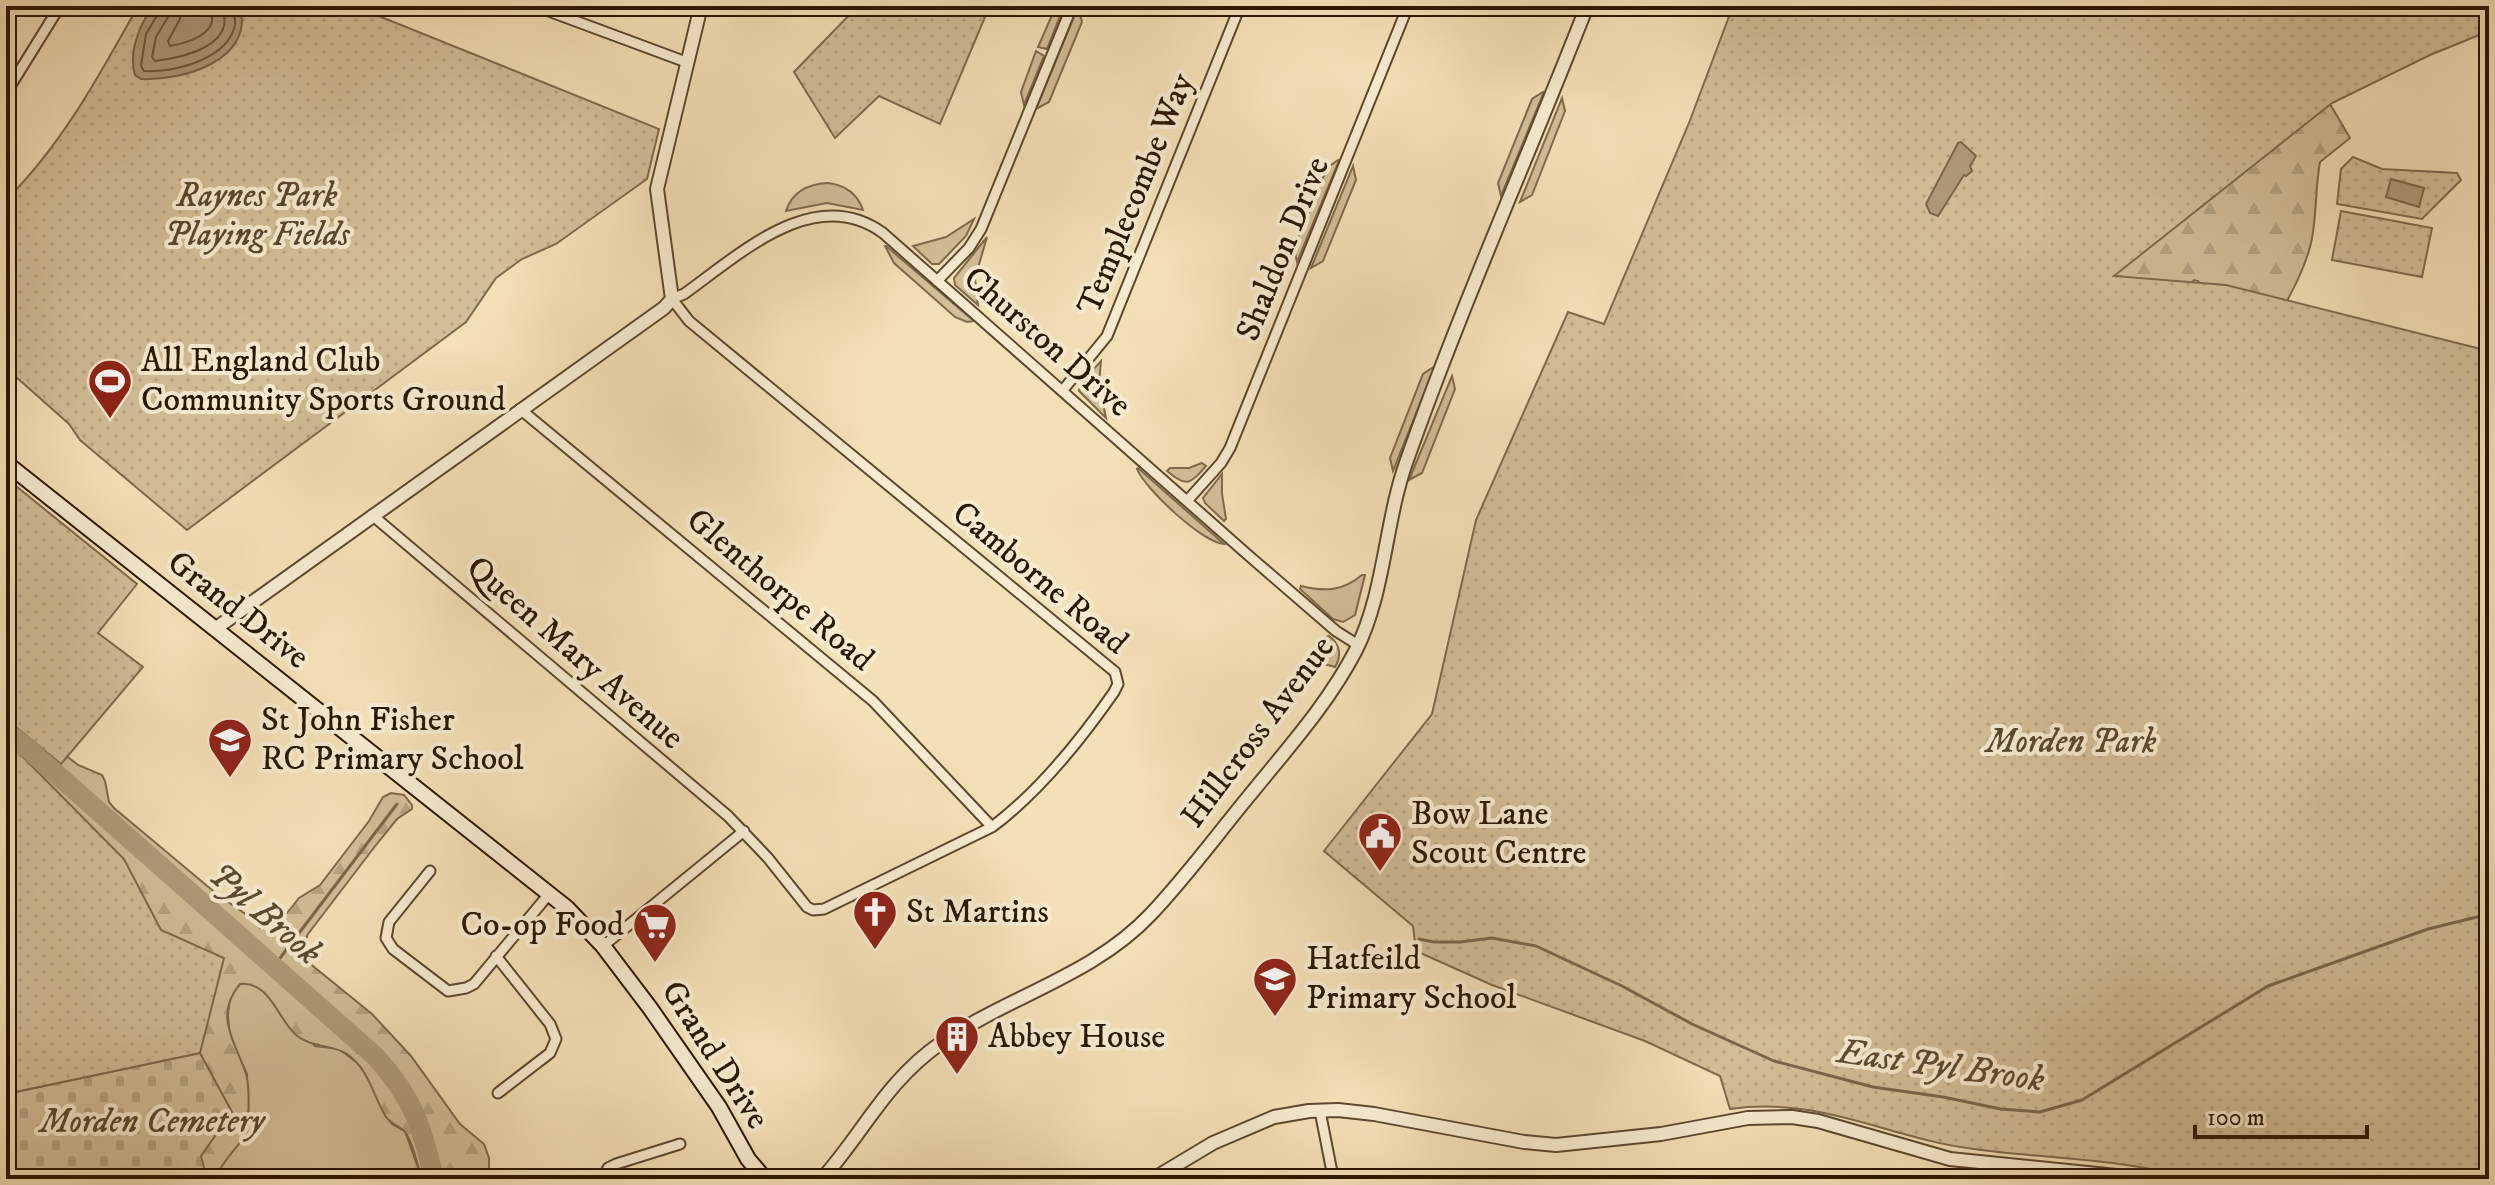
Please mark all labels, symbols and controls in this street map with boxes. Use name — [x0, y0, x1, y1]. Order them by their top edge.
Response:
street label: Templecombe Way — [1068, 66, 1204, 321]
street label: Shaldon Drive — [1227, 151, 1339, 347]
park label: Raynes Park Playing Fields — [164, 175, 350, 256]
street label: Churston Drive — [954, 258, 1140, 426]
place label: All England Club Community Sports Ground — [141, 340, 506, 421]
sports icon: All England Club Community Sports Ground — [86, 357, 134, 420]
street label: Camborne Road — [943, 492, 1137, 664]
street label: Glenthorpe Road — [678, 499, 882, 681]
street label: Grand Drive — [159, 542, 317, 678]
street label: Queen Mary Avenue — [458, 547, 692, 759]
street label: Hillcross Avenue — [1172, 628, 1344, 836]
place label: St John Fisher RC Primary School — [261, 699, 525, 780]
school or university icon: St John Fisher RC Primary School — [206, 716, 254, 779]
park label: Morden Park — [1984, 721, 2157, 763]
place label: Bow Lane Scout Centre — [1411, 793, 1587, 874]
public building icon: Bow Lane Scout Centre — [1356, 810, 1404, 873]
water label: Pyl Brook — [199, 853, 331, 975]
church icon: St Martins — [851, 888, 899, 951]
place label: St Martins — [906, 891, 1049, 933]
supermarket icon: Co-op Food — [631, 901, 679, 964]
place label: Co-op Food — [460, 904, 624, 946]
place label: Hatfeild Primary School — [1306, 938, 1517, 1019]
school or university icon: Hatfeild Primary School — [1251, 955, 1299, 1018]
street label: Grand Drive — [652, 973, 778, 1137]
building icon: Abbey House — [933, 1013, 981, 1076]
place label: Abbey House — [988, 1016, 1165, 1058]
water label: East Pyl Brook — [1833, 1029, 2047, 1103]
scale bar — [2195, 1089, 2367, 1139]
park label: Morden Cemetery — [38, 1101, 266, 1143]
text: 100 m — [2207, 1103, 2265, 1133]

